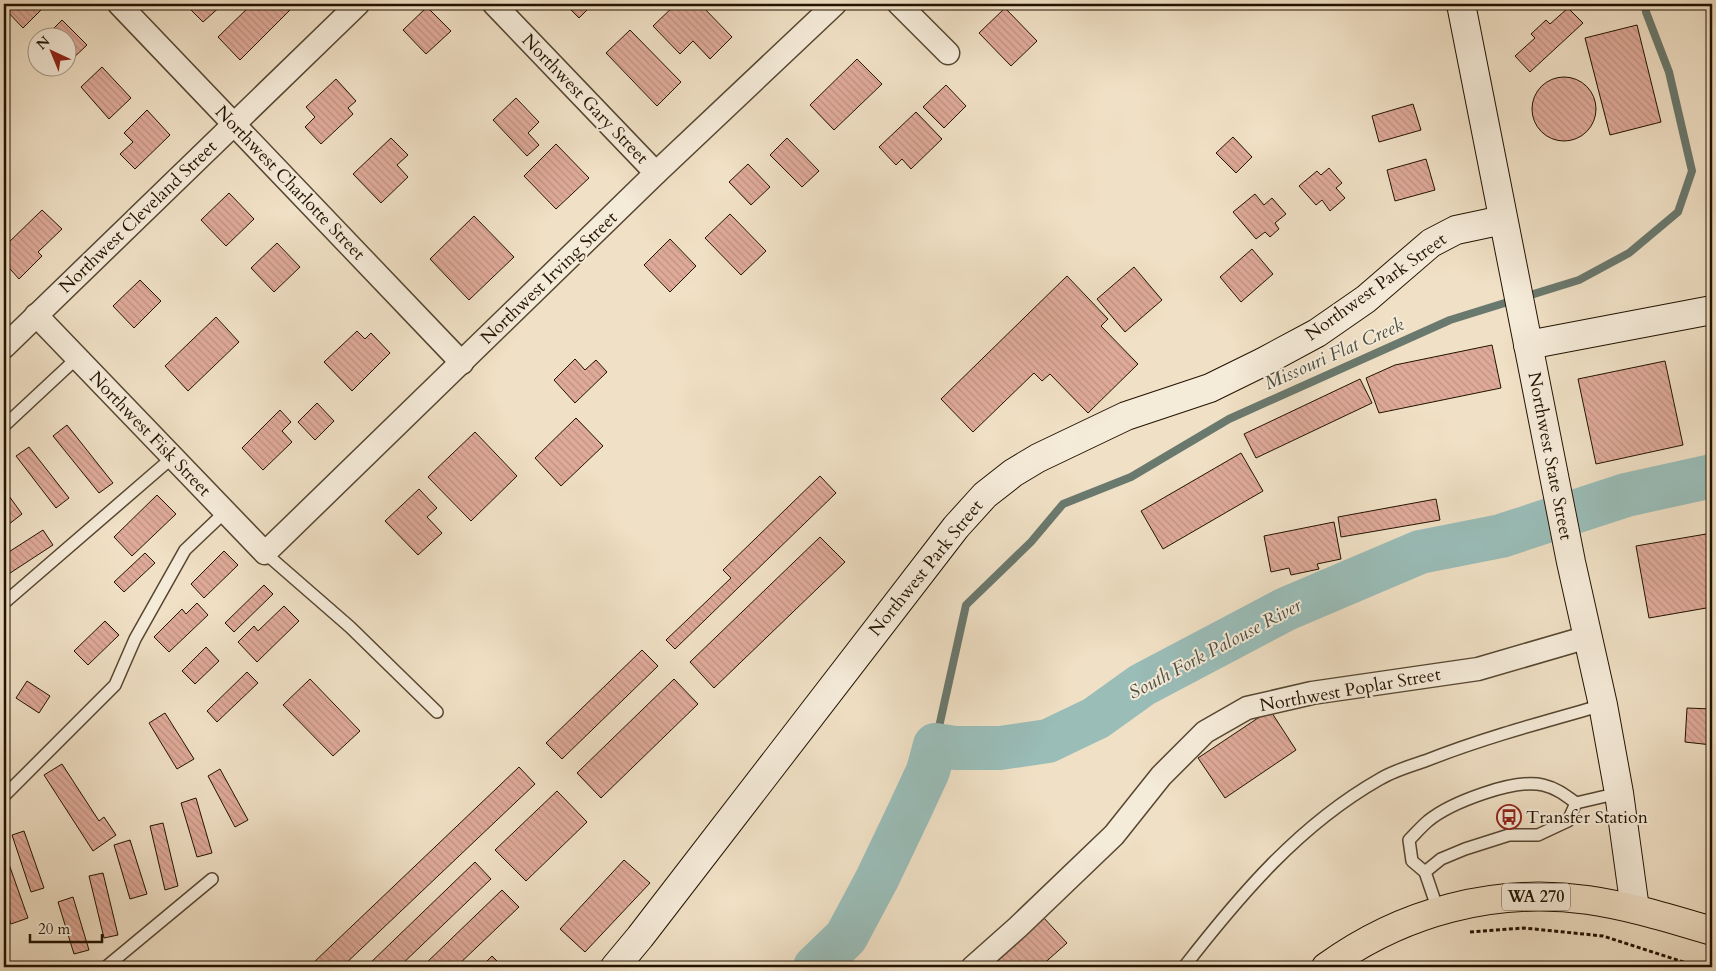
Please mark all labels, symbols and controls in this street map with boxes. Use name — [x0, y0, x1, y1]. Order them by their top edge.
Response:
north arrow — [28, 28, 78, 78]
street label: Northwest Gary Street — [516, 28, 654, 170]
text: N — [32, 32, 54, 54]
street label: Northwest Charlotte Street — [209, 100, 371, 266]
street label: Northwest Cleveland Street — [54, 135, 223, 299]
street label: Northwest Irving Street — [475, 206, 623, 350]
street label: Northwest Park Street — [1300, 227, 1452, 347]
water label: Missouri Flat Creek — [1260, 311, 1409, 396]
street label: Northwest Fisk Street — [84, 366, 217, 502]
street label: Northwest State Street — [1521, 370, 1579, 543]
street label: Northwest Park Street — [863, 494, 989, 642]
water label: South Fork Palouse River — [1124, 592, 1307, 706]
street label: Northwest Poplar Street — [1258, 662, 1443, 718]
bus stop icon: Transfer Station — [1496, 804, 1522, 830]
place label: Transfer Station — [1526, 805, 1649, 830]
road number: WA 270 — [1502, 884, 1570, 910]
scale bar — [30, 911, 102, 943]
text: 20 m — [38, 919, 70, 939]

